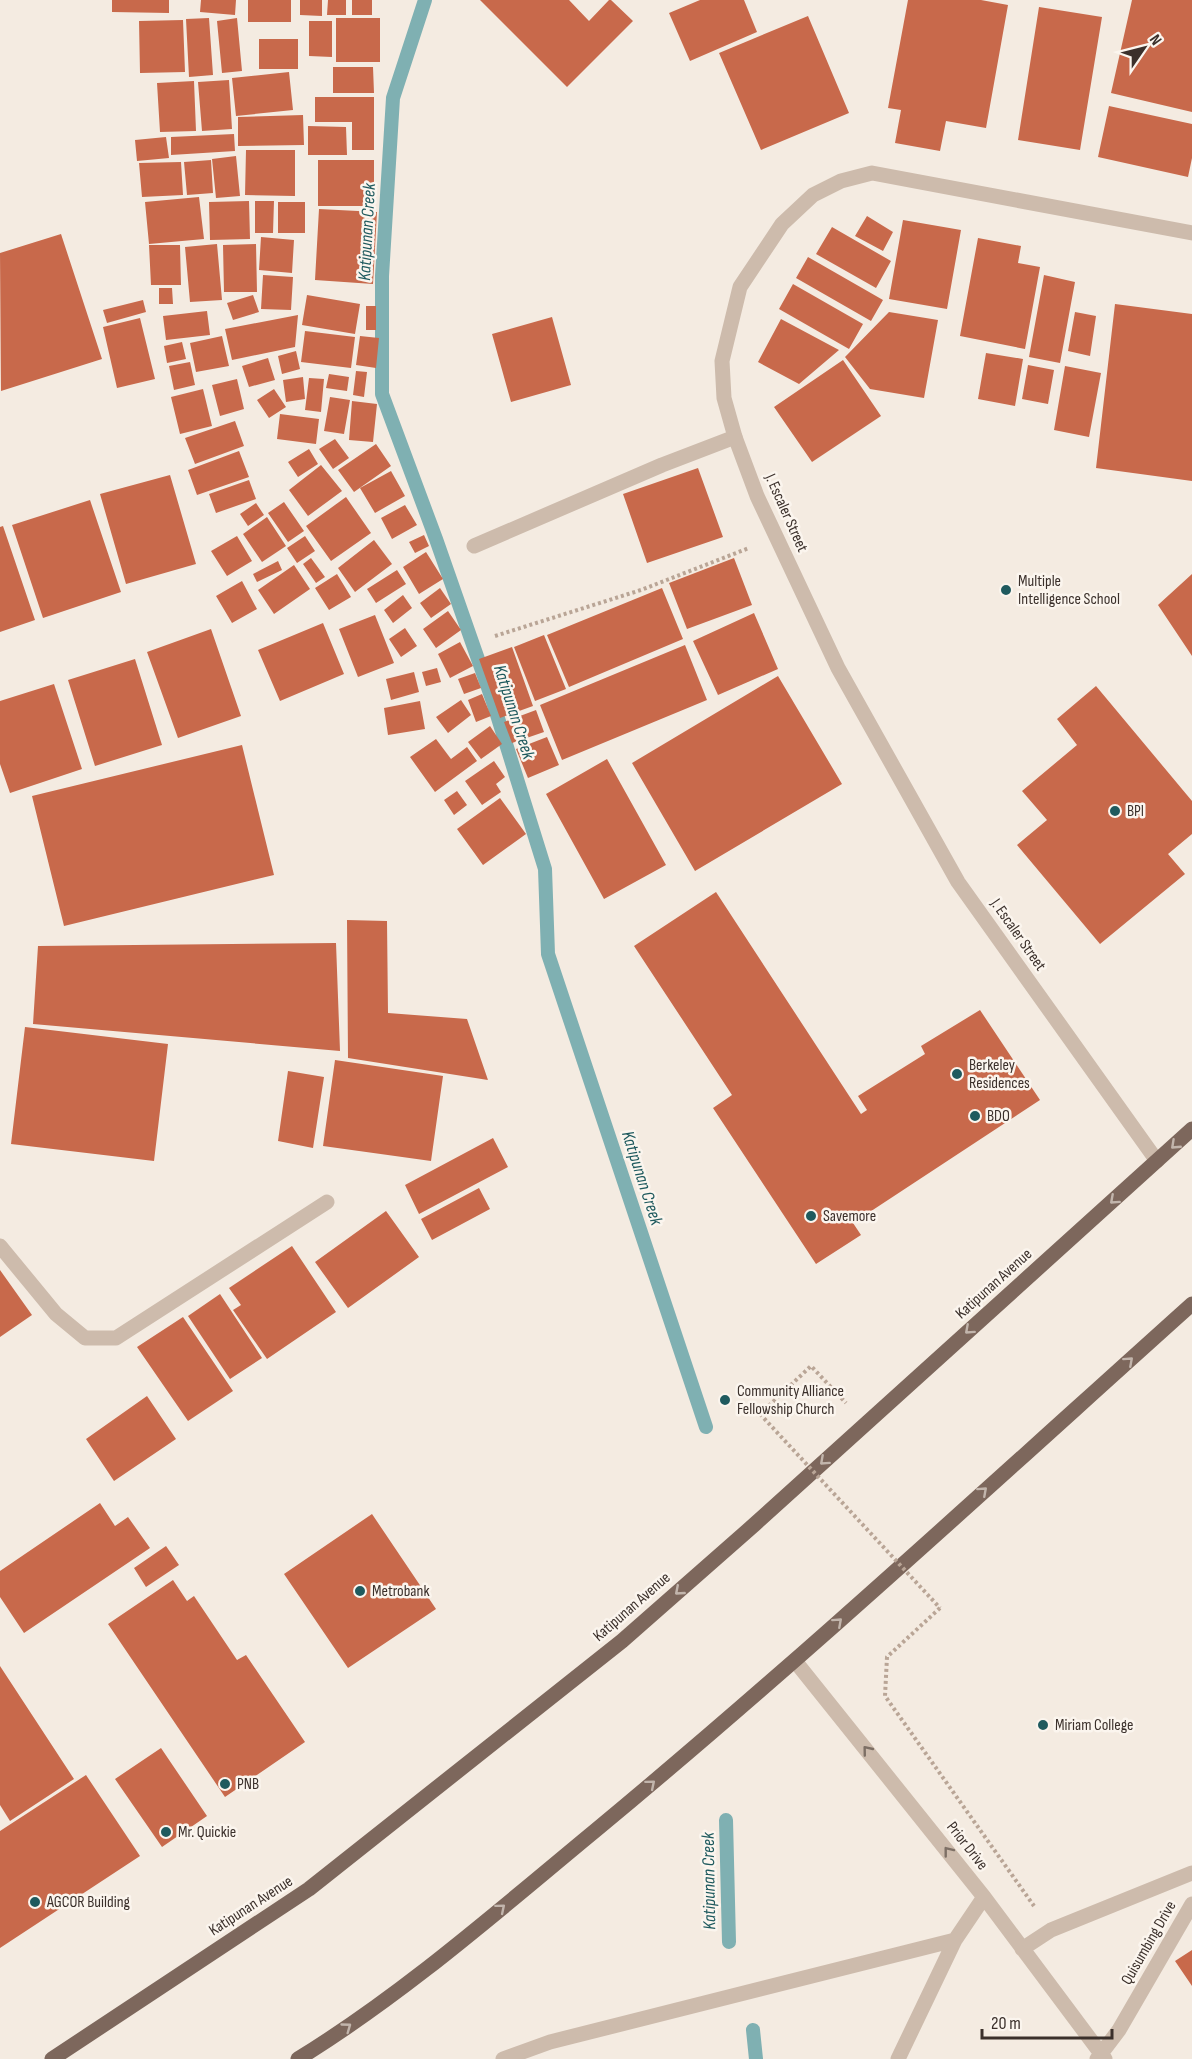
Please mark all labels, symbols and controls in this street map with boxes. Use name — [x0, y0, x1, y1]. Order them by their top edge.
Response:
north arrow — [1114, 18, 1174, 78]
text: N — [1145, 31, 1165, 49]
water label: Katipunan Creek — [354, 181, 380, 281]
street label: J. Escaler Street — [760, 470, 812, 555]
place label: Multiple Intelligence School — [1018, 572, 1120, 609]
marker: Multiple Intelligence School — [999, 583, 1013, 597]
water label: Katipunan Creek — [489, 662, 539, 763]
place label: BPI — [1127, 802, 1144, 821]
marker: BPI — [1108, 804, 1122, 818]
street label: J. Escaler Street — [986, 894, 1050, 975]
place label: Berkeley Residences — [969, 1056, 1030, 1093]
marker: Berkeley Residences — [950, 1067, 964, 1081]
place label: BDO — [987, 1107, 1010, 1126]
marker: BDO — [968, 1109, 982, 1123]
water label: Katipunan Creek — [617, 1128, 667, 1229]
one-way arrow — [1171, 1138, 1181, 1149]
one-way arrow — [1110, 1193, 1120, 1204]
place label: Savemore — [823, 1207, 876, 1226]
marker: Savemore — [804, 1209, 818, 1223]
street label: Katipunan Avenue — [952, 1245, 1036, 1323]
one-way arrow — [965, 1323, 975, 1334]
one-way arrow — [1122, 1357, 1132, 1368]
place label: Community Alliance Fellowship Church — [737, 1382, 844, 1419]
marker: Community Alliance Fellowship Church — [718, 1393, 732, 1407]
one-way arrow — [820, 1454, 831, 1465]
one-way arrow — [977, 1487, 987, 1498]
street label: Katipunan Avenue — [590, 1568, 674, 1646]
place label: Metrobank — [372, 1582, 430, 1601]
marker: Metrobank — [353, 1584, 367, 1598]
one-way arrow — [675, 1584, 685, 1595]
one-way arrow — [831, 1618, 842, 1629]
place label: Miriam College — [1055, 1716, 1133, 1735]
marker: Miriam College — [1036, 1718, 1050, 1732]
one-way arrow — [864, 1746, 875, 1757]
place label: PNB — [237, 1775, 259, 1794]
marker: PNB — [218, 1777, 232, 1791]
one-way arrow — [645, 1780, 656, 1791]
street label: Prior Drive — [942, 1818, 992, 1874]
place label: Mr. Quickie — [178, 1823, 236, 1842]
marker: Mr. Quickie — [159, 1825, 173, 1839]
water label: Katipunan Creek — [698, 1831, 720, 1930]
one-way arrow — [944, 1847, 955, 1858]
street label: Katipunan Avenue — [206, 1872, 296, 1940]
place label: AGCOR Building — [46, 1893, 130, 1912]
marker: AGCOR Building — [28, 1895, 42, 1909]
street label: Quisumbing Drive — [1117, 1898, 1181, 1988]
one-way arrow — [494, 1905, 505, 1916]
scale bar — [982, 2002, 1112, 2040]
text: 20 m — [991, 2013, 1021, 2034]
one-way arrow — [340, 2023, 351, 2034]

